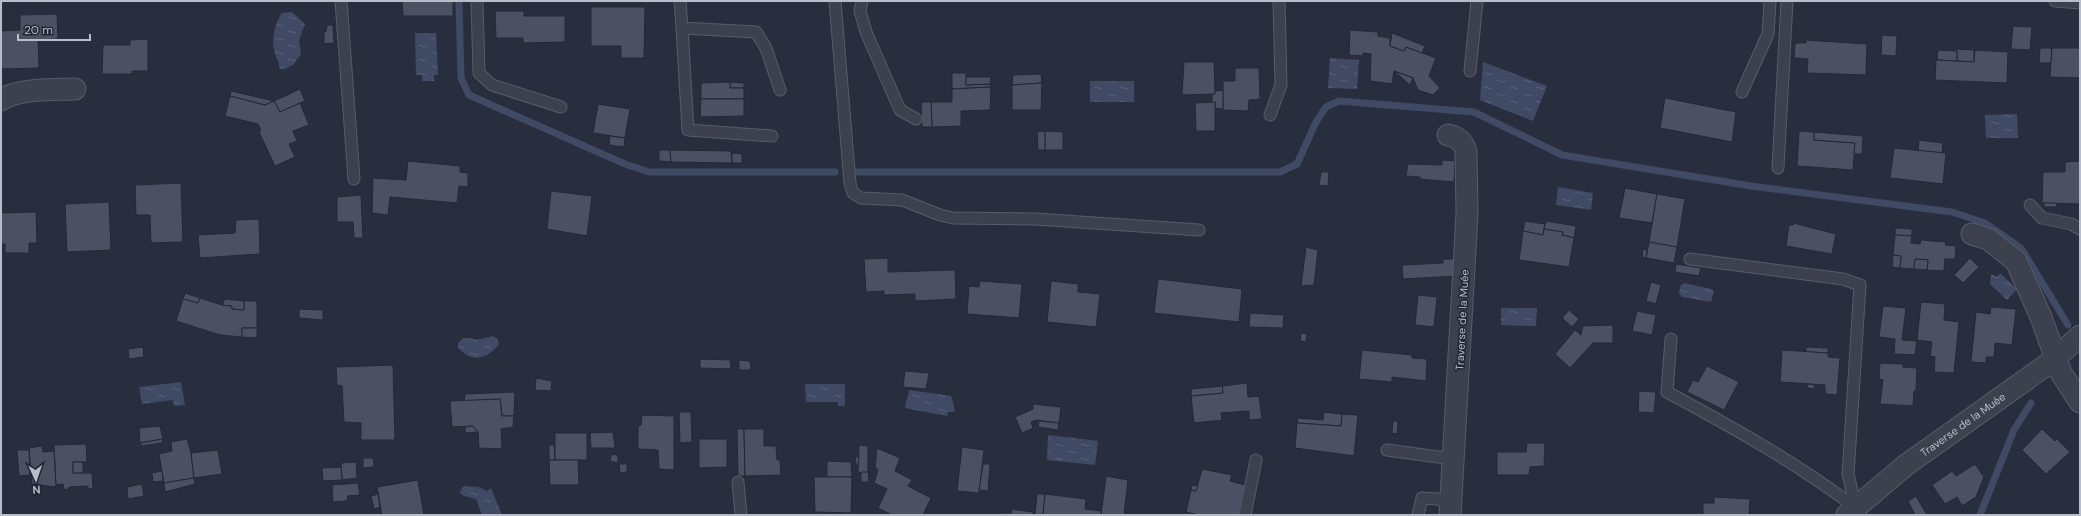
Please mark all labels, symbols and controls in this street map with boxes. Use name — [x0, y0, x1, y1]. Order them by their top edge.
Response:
scale bar — [18, 16, 90, 42]
text: 20 m — [24, 22, 53, 38]
street label: Traverse de la Muée — [1452, 269, 1472, 371]
street label: Traverse de la Muée — [1917, 389, 2008, 460]
north arrow — [16, 460, 56, 500]
text: N — [32, 483, 41, 497]

